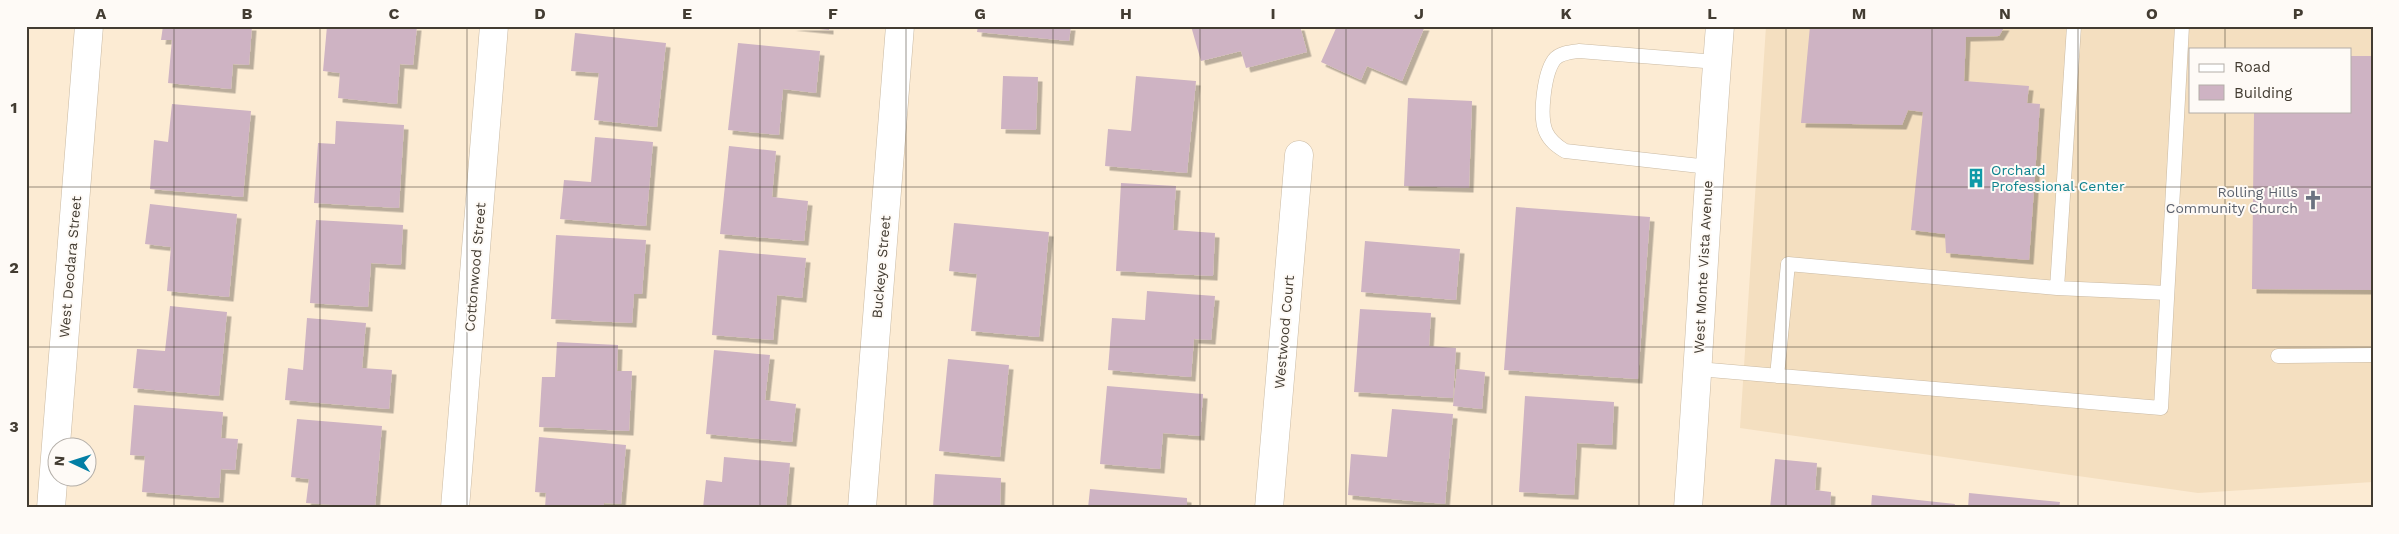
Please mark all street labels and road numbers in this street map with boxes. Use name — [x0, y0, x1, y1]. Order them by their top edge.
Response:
street label: West Monte Vista Avenue — [1690, 180, 1716, 354]
street label: West Deodara Street — [56, 195, 84, 339]
street label: Cottonwood Street — [461, 202, 489, 332]
street label: Buckeye Street — [869, 215, 893, 319]
street label: Westwood Court — [1271, 274, 1297, 389]

